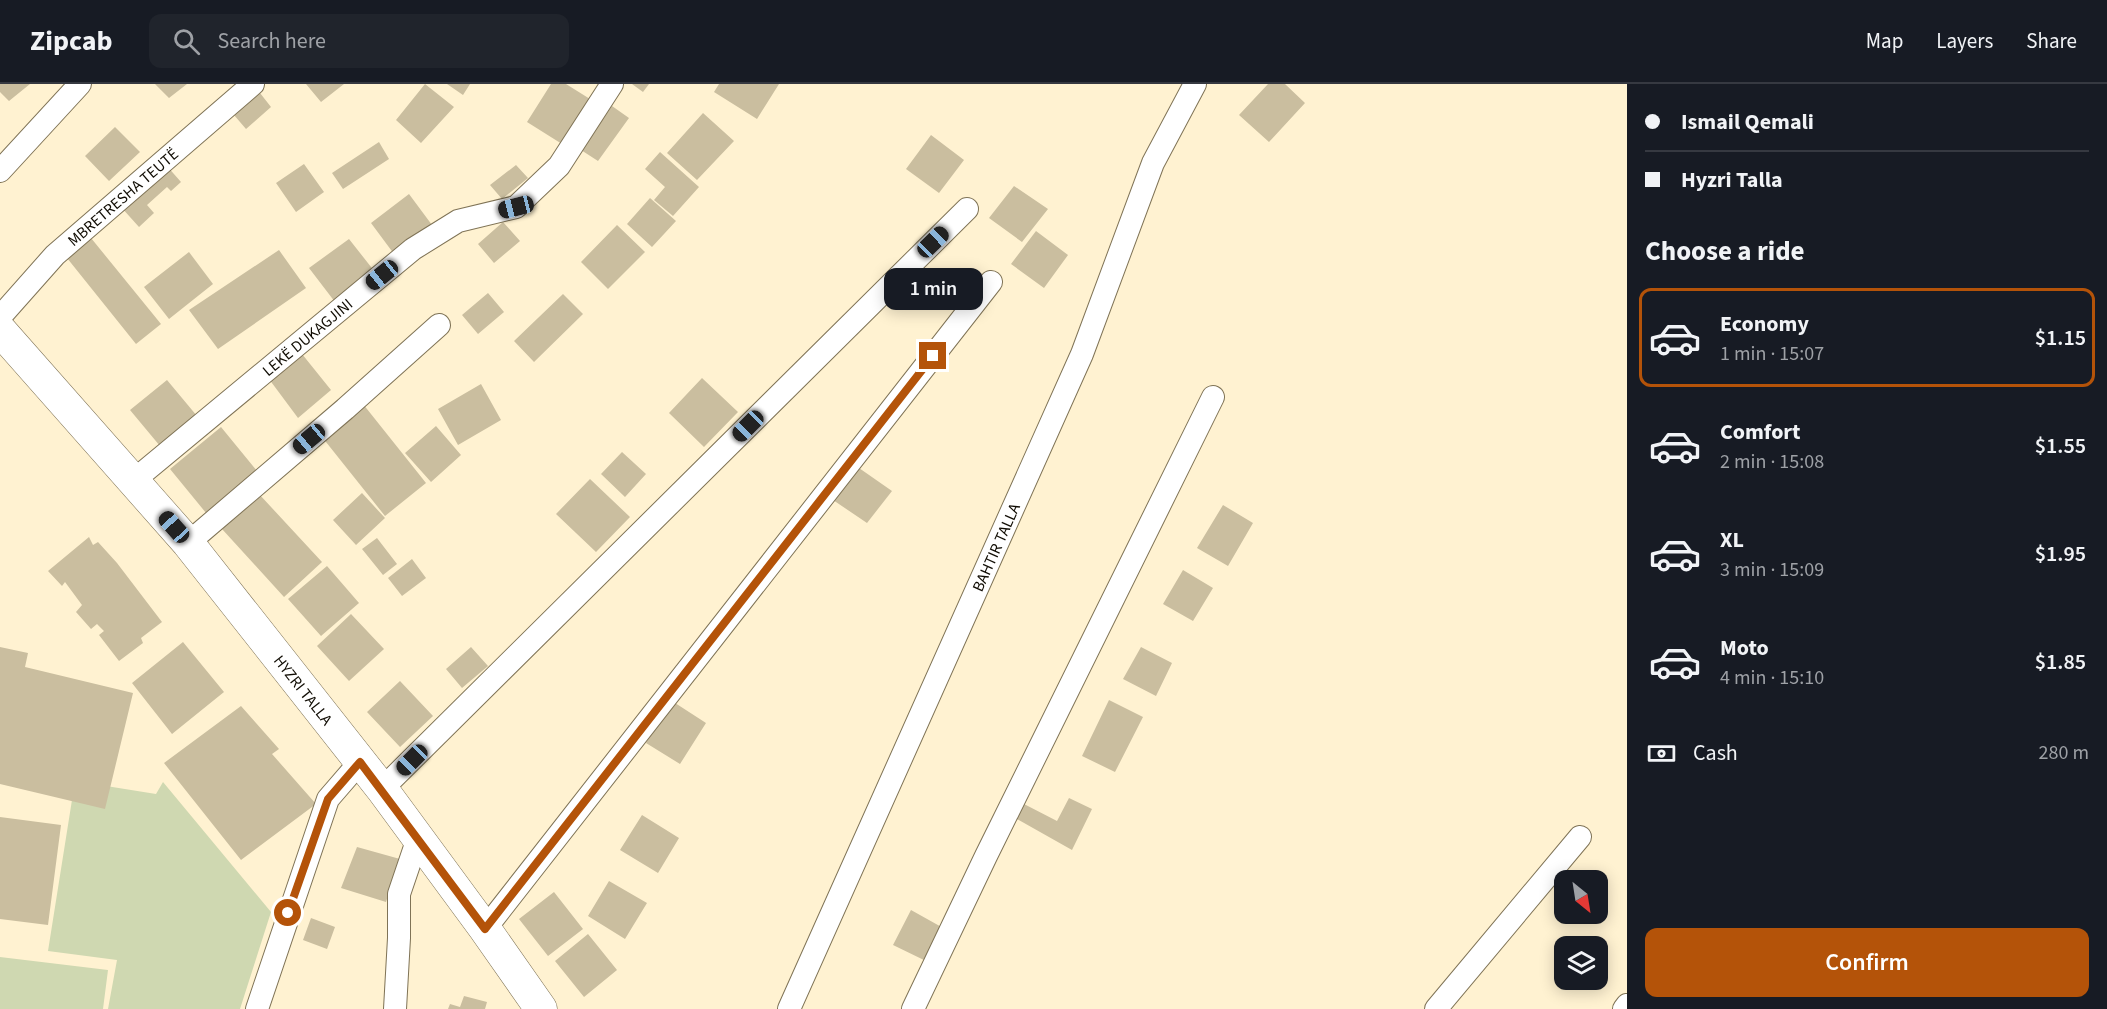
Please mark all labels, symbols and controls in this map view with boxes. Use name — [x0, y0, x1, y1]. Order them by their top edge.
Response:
search box — [149, 14, 569, 68]
text: Zipcab — [30, 21, 113, 61]
icon: search — [170, 25, 203, 58]
text: Search here — [218, 25, 326, 57]
text: Map — [1866, 26, 1903, 56]
text: Layers — [1936, 26, 1993, 56]
text: Share — [2026, 26, 2077, 56]
text: Ismail Qemali — [1681, 106, 1814, 138]
street label: MBRETRESHA TEUTË — [63, 143, 183, 252]
text: Hyzri Talla — [1681, 164, 1783, 196]
car — [496, 194, 536, 220]
car — [914, 223, 952, 261]
text: Choose a ride — [1645, 232, 1805, 271]
car — [362, 257, 402, 293]
callout: 1 min — [884, 269, 982, 311]
text: 1 min — [910, 275, 957, 303]
street label: LEKË DUKAGJINI — [258, 294, 358, 382]
text: Economy — [1720, 308, 1809, 340]
icon: car — [1648, 311, 1702, 365]
text: $1.15 — [2035, 322, 2086, 354]
text: 1 min · 15:07 — [1720, 340, 1824, 368]
route end — [919, 342, 946, 369]
car — [729, 407, 767, 445]
text: Comfort — [1720, 416, 1801, 448]
icon: car — [1648, 419, 1702, 473]
car — [289, 421, 329, 457]
text: $1.55 — [2035, 430, 2086, 462]
text: 2 min · 15:08 — [1720, 448, 1824, 476]
street label: BAHTIR TALLA — [967, 500, 1026, 595]
car — [155, 508, 193, 546]
text: XL — [1720, 524, 1744, 556]
icon: car — [1648, 527, 1702, 581]
text: $1.95 — [2035, 538, 2086, 570]
text: 3 min · 15:09 — [1720, 556, 1824, 584]
text: Moto — [1720, 632, 1769, 664]
icon: car — [1648, 635, 1702, 689]
text: $1.85 — [2035, 646, 2086, 678]
street label: HYZRI TALLA — [268, 651, 338, 730]
text: 4 min · 15:10 — [1720, 664, 1824, 692]
icon: cash — [1645, 737, 1678, 770]
text: Cash — [1693, 737, 1738, 769]
text: 280 m — [2039, 739, 2089, 767]
car — [393, 741, 431, 779]
north arrow — [1554, 870, 1608, 924]
map controls — [1554, 870, 1608, 990]
route start — [274, 899, 301, 926]
button: Confirm — [1645, 928, 2089, 997]
button: layers — [1554, 936, 1608, 990]

